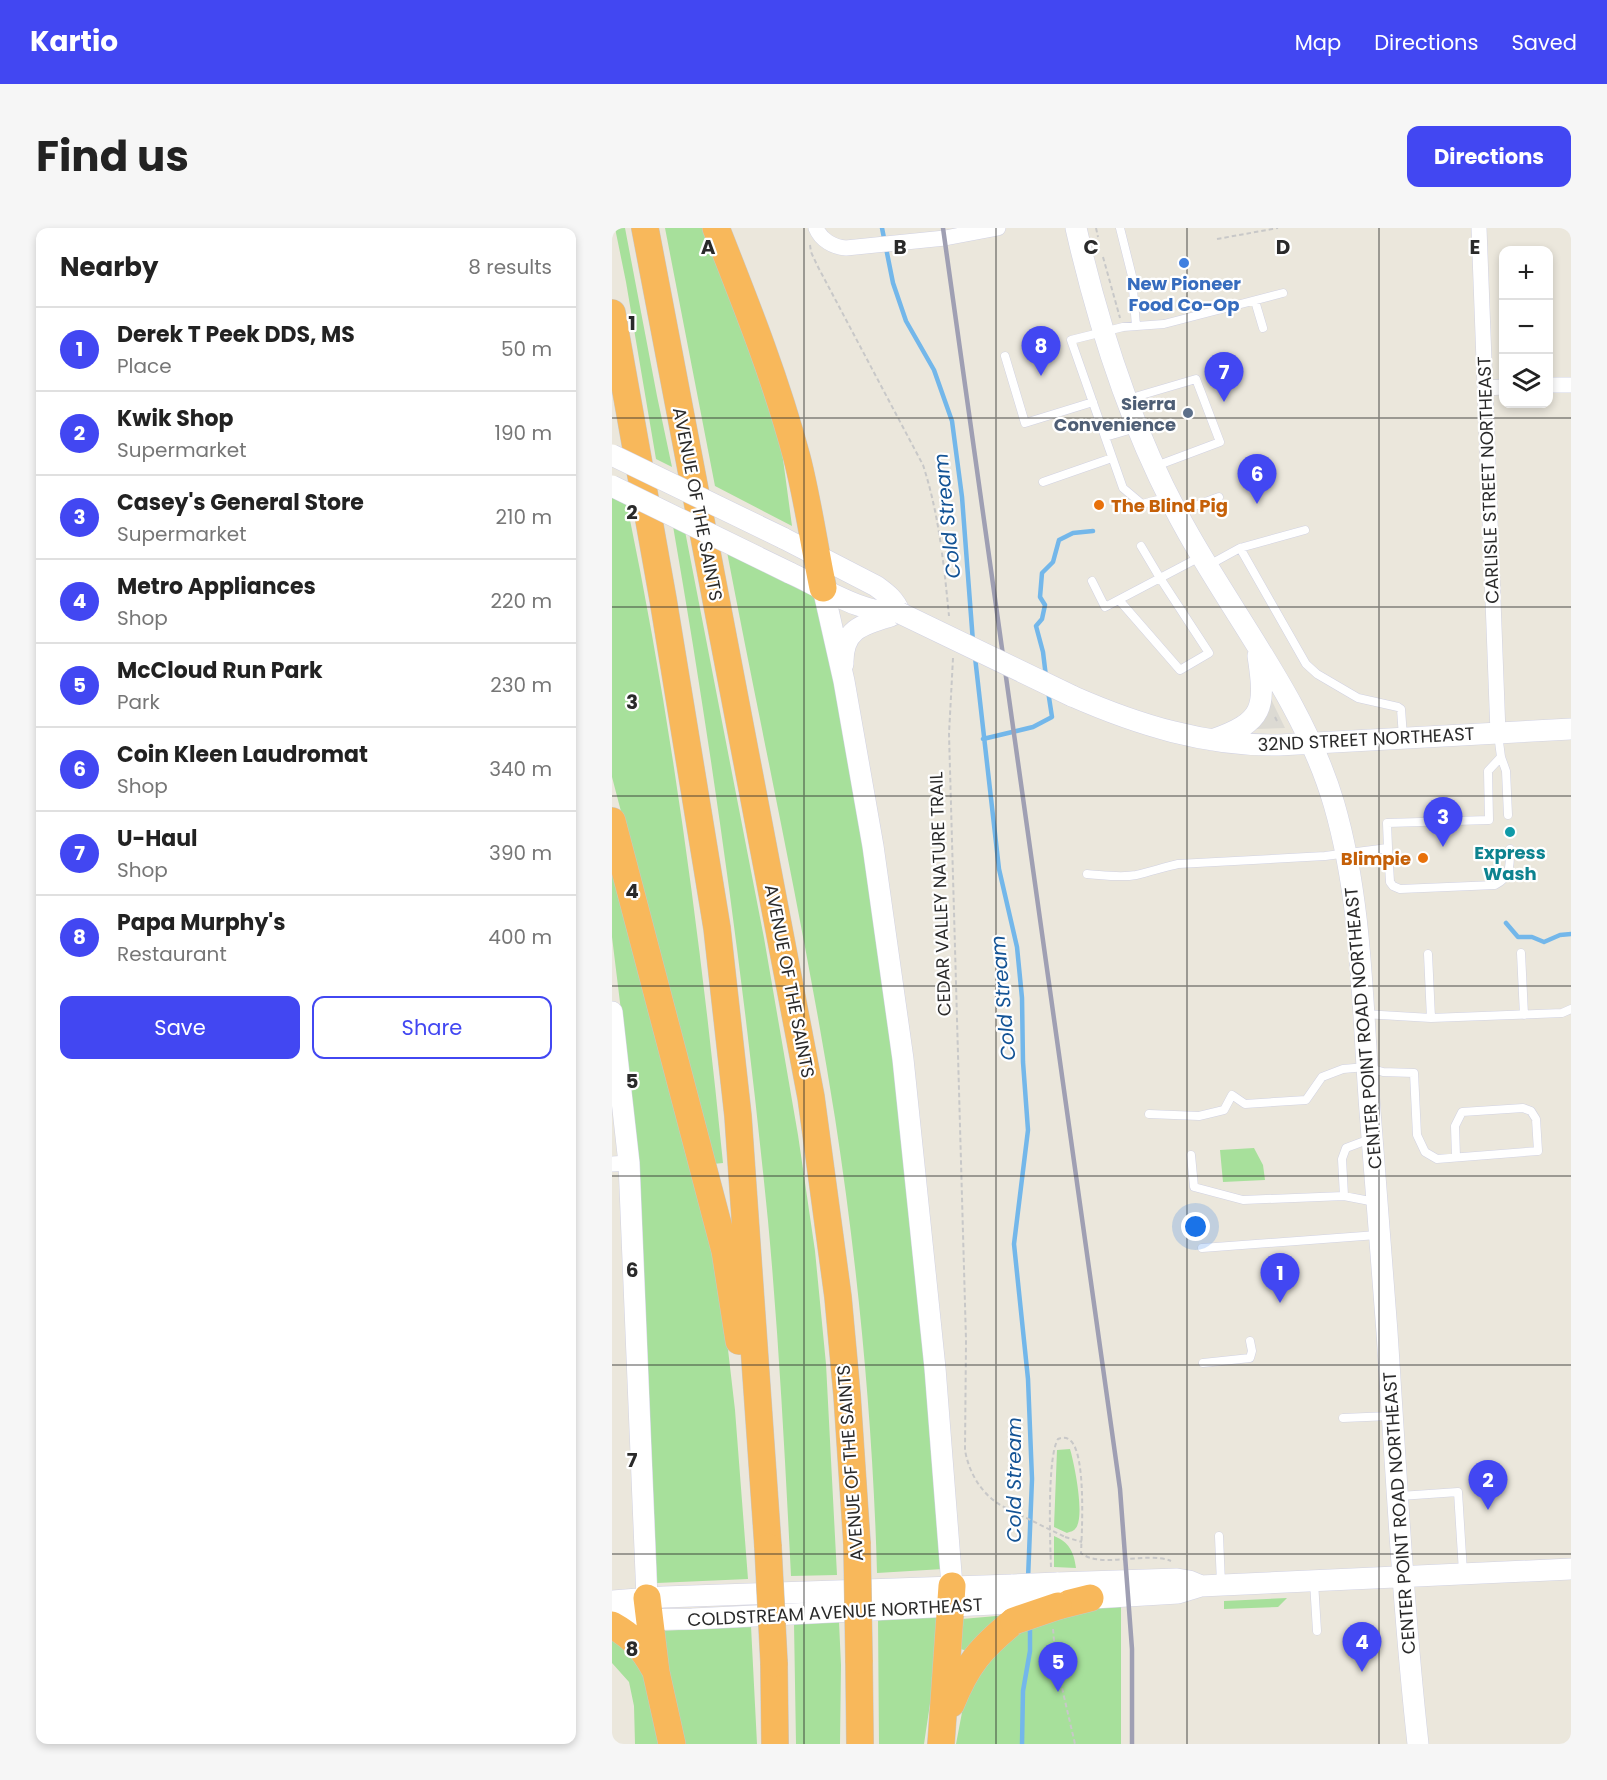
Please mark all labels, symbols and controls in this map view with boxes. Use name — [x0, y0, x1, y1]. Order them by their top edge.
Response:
text: Kartio — [30, 22, 118, 61]
text: Map — [1295, 28, 1341, 57]
text: Directions — [1374, 28, 1478, 57]
text: Saved — [1511, 28, 1577, 57]
button: Directions — [1407, 126, 1571, 187]
text: Find us — [36, 127, 189, 186]
text: A — [701, 233, 716, 261]
text: B — [893, 233, 907, 261]
text: C — [1083, 233, 1099, 261]
text: D — [1276, 233, 1290, 261]
text: E — [1470, 233, 1480, 261]
map controls — [1499, 246, 1553, 408]
button: + — [1499, 246, 1553, 300]
text: Nearby — [60, 249, 158, 285]
text: 8 results — [468, 253, 552, 281]
marker: New Pioneer Food Co-Op — [1177, 256, 1191, 270]
place label: New Pioneer Food Co-Op — [1127, 271, 1241, 317]
button: − — [1499, 300, 1553, 354]
text: 1 — [628, 309, 636, 337]
text: Derek T Peek DDS, MS — [117, 319, 355, 350]
pin: 8 — [1022, 326, 1060, 376]
text: 1 — [76, 335, 83, 363]
text: 50 m — [501, 335, 552, 363]
text: Place — [117, 352, 172, 380]
pin: 7 — [1204, 352, 1244, 402]
button: layers — [1499, 354, 1553, 408]
street label: CARLISLE STREET NORTHEAST — [1471, 356, 1505, 604]
place label: Sierra Convenience — [1054, 391, 1176, 437]
text: Kwik Shop — [117, 403, 233, 434]
street label: AVENUE OF THE SAINTS — [667, 405, 729, 603]
marker: Sierra Convenience — [1181, 406, 1195, 420]
text: 2 — [74, 419, 85, 447]
text: 190 m — [495, 419, 552, 447]
text: Supermarket — [117, 436, 246, 464]
water label: Cold Stream — [927, 452, 967, 580]
pin: 6 — [1238, 454, 1276, 504]
text: Casey's General Store — [117, 487, 364, 518]
place label: The Blind Pig — [1111, 493, 1228, 518]
text: 2 — [626, 498, 638, 526]
marker: The Blind Pig — [1092, 498, 1106, 512]
text: 3 — [73, 503, 86, 531]
text: 210 m — [496, 503, 552, 531]
text: Supermarket — [117, 520, 246, 548]
text: Metro Appliances — [117, 571, 316, 602]
text: 4 — [73, 587, 86, 615]
text: 220 m — [491, 587, 552, 615]
text: Shop — [117, 604, 168, 632]
text: McCloud Run Park — [117, 655, 323, 686]
text: 5 — [73, 671, 86, 699]
text: 230 m — [490, 671, 552, 699]
text: Park — [117, 688, 160, 716]
text: 3 — [626, 688, 638, 716]
street label: 32ND STREET NORTHEAST — [1257, 721, 1475, 757]
text: Coin Kleen Laudromat — [117, 739, 368, 770]
text: 6 — [73, 755, 86, 783]
text: 340 m — [489, 755, 552, 783]
street label: CEDAR VALLEY NATURE TRAIL — [923, 771, 957, 1017]
text: Shop — [117, 772, 168, 800]
pin: 3 — [1424, 798, 1462, 847]
text: U-Haul — [117, 823, 198, 854]
marker: Express Wash — [1503, 825, 1517, 839]
text: 7 — [74, 839, 85, 867]
text: 390 m — [489, 839, 552, 867]
place label: Express Wash — [1474, 840, 1546, 886]
place label: Blimpie — [1341, 846, 1411, 871]
marker: Blimpie — [1416, 851, 1430, 865]
text: Shop — [117, 856, 168, 884]
text: 4 — [625, 877, 639, 905]
street label: AVENUE OF THE SAINTS — [759, 882, 821, 1080]
street label: CENTER POINT ROAD NORTHEAST — [1338, 886, 1388, 1170]
text: Papa Murphy's — [117, 907, 285, 938]
text: 8 — [73, 923, 86, 951]
text: 400 m — [488, 923, 552, 951]
water label: Cold Stream — [984, 934, 1022, 1062]
text: Restaurant — [117, 940, 227, 968]
button: Save — [60, 996, 300, 1059]
button: Share — [312, 996, 552, 1059]
text: 5 — [626, 1067, 639, 1095]
your location — [1181, 1212, 1210, 1241]
pin: 1 — [1260, 1254, 1300, 1303]
text: 6 — [626, 1256, 638, 1284]
street label: AVENUE OF THE SAINTS — [831, 1364, 869, 1562]
street label: CENTER POINT ROAD NORTHEAST — [1377, 1371, 1421, 1655]
water label: Cold Stream — [1000, 1417, 1028, 1543]
text: 7 — [627, 1446, 638, 1474]
pin: 2 — [1468, 1460, 1508, 1510]
street label: COLDSTREAM AVENUE NORTHEAST — [687, 1592, 983, 1632]
pin: 4 — [1342, 1622, 1382, 1672]
text: 8 — [626, 1635, 638, 1663]
pin: 5 — [1038, 1642, 1078, 1692]

